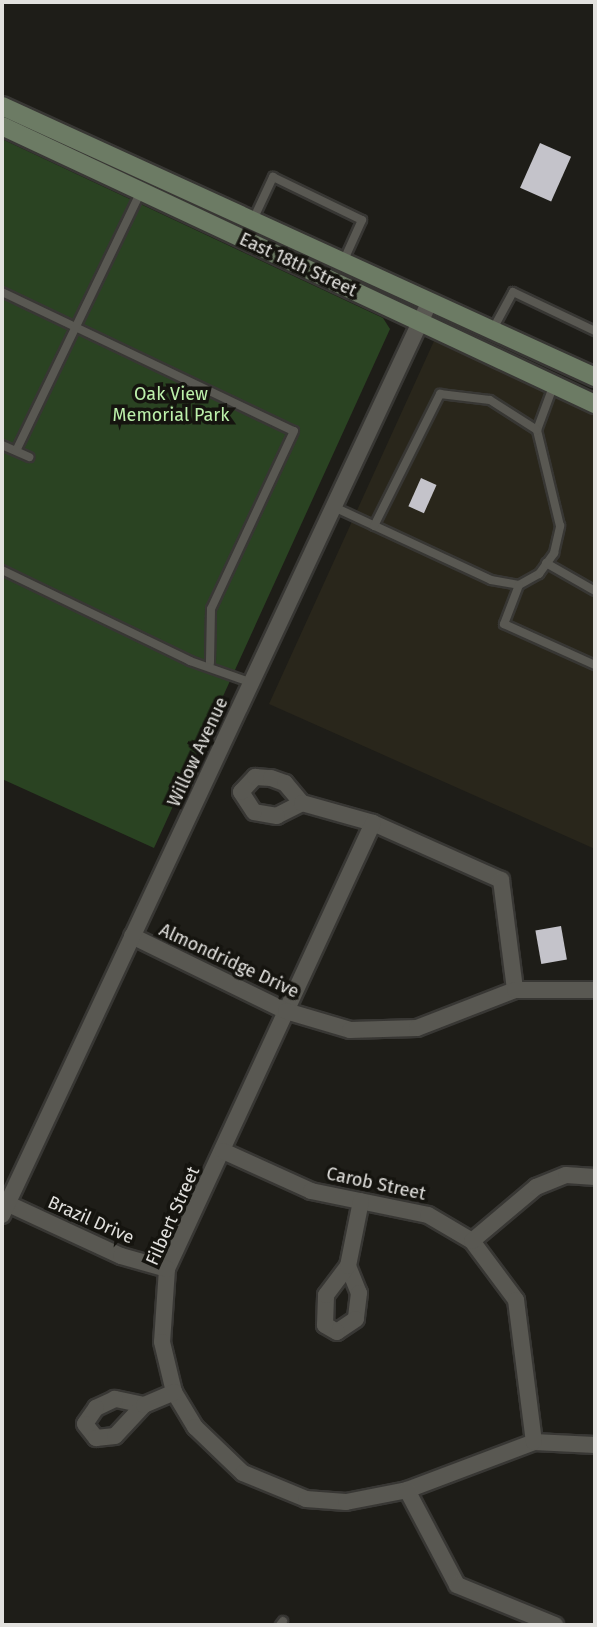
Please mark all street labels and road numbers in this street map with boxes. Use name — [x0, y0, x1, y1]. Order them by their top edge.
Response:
street label: East 18th Street — [236, 228, 360, 302]
street label: Willow Avenue — [163, 694, 233, 810]
street label: Almondridge Drive — [156, 919, 302, 1003]
street label: Filbert Street — [142, 1163, 204, 1269]
street label: Carob Street — [324, 1163, 428, 1205]
street label: Brazil Drive — [44, 1191, 138, 1249]

